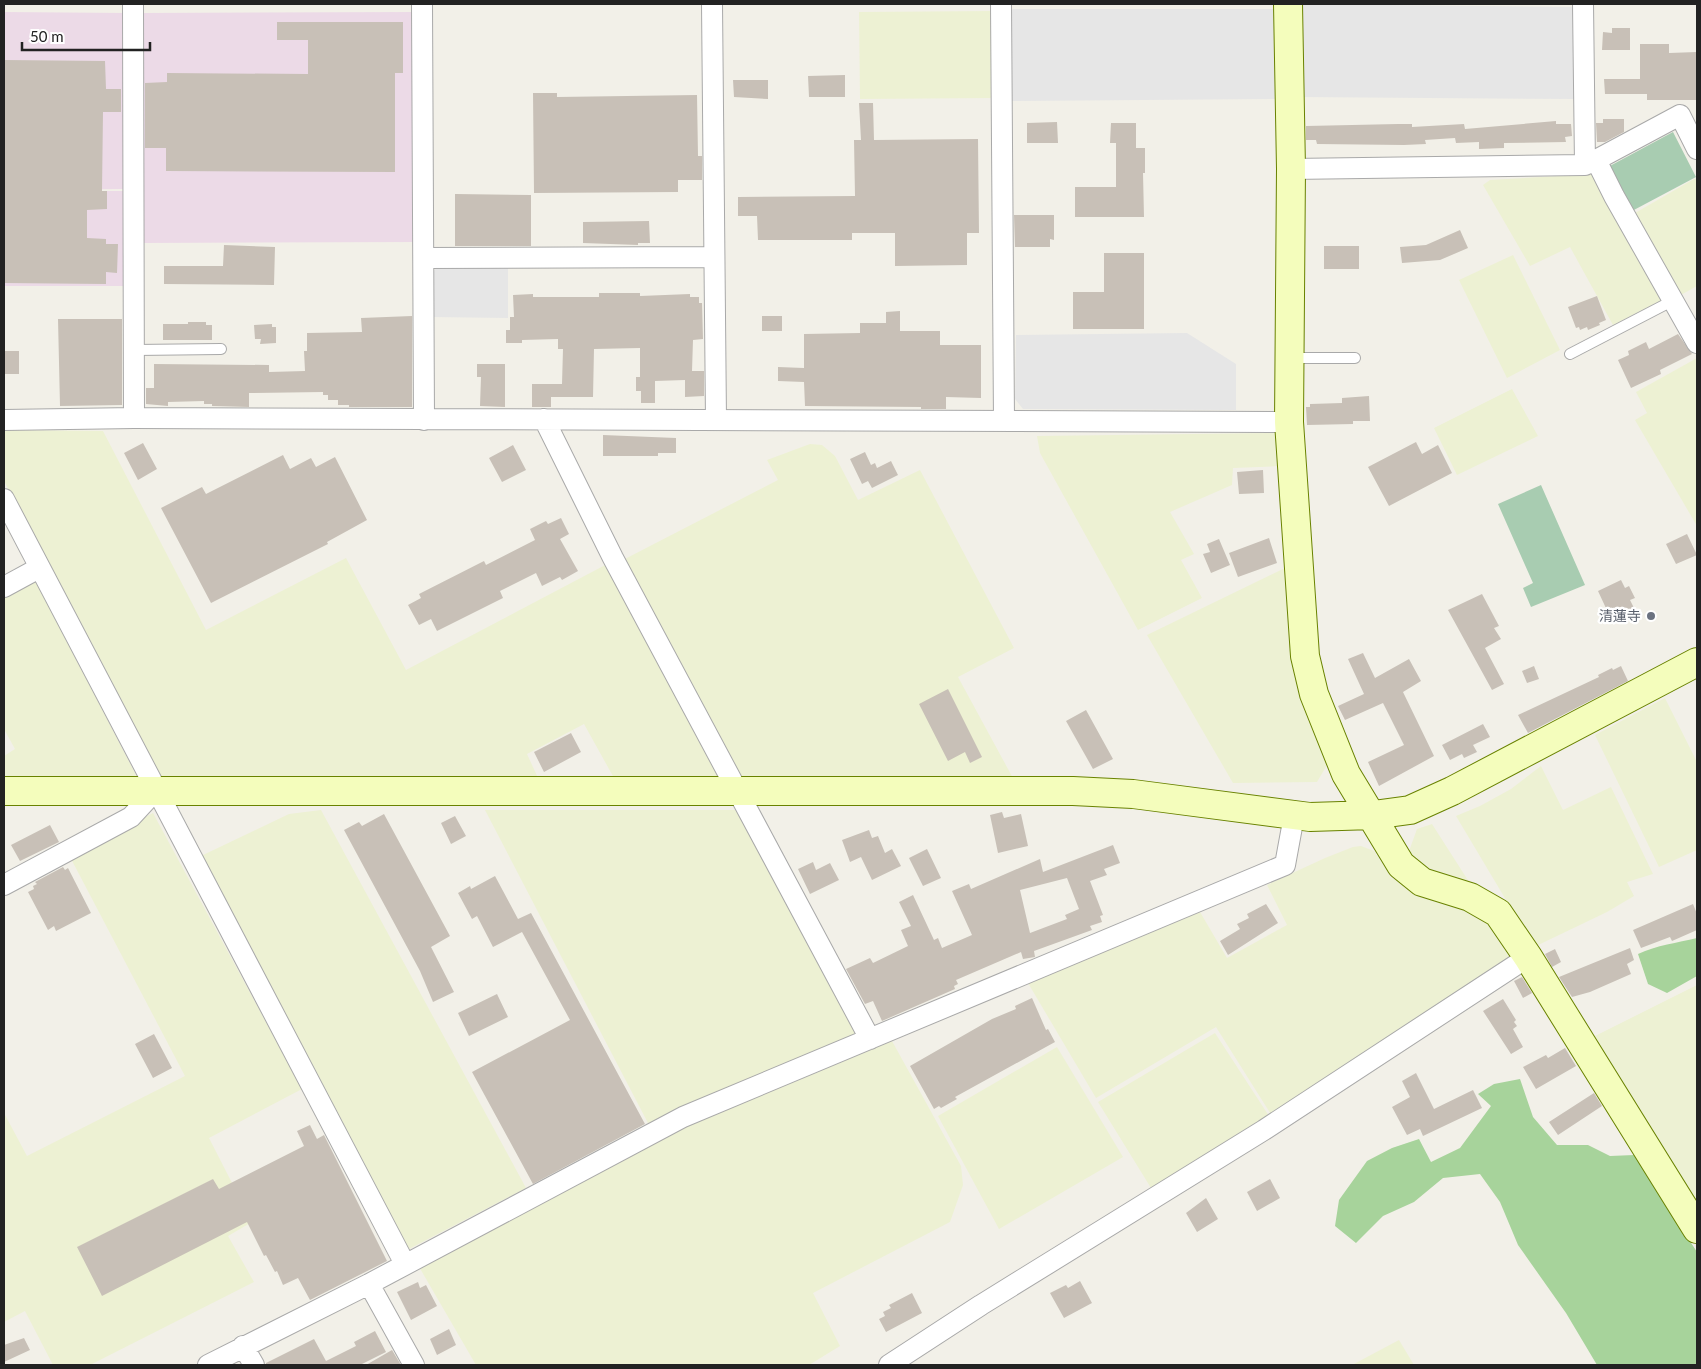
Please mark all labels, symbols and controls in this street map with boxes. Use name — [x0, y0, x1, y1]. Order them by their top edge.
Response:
scale bar — [22, 20, 150, 52]
text: 50 m — [30, 27, 64, 45]
place label: 清蓮寺 — [1599, 607, 1641, 624]
marker: 清蓮寺 — [1645, 610, 1657, 622]

